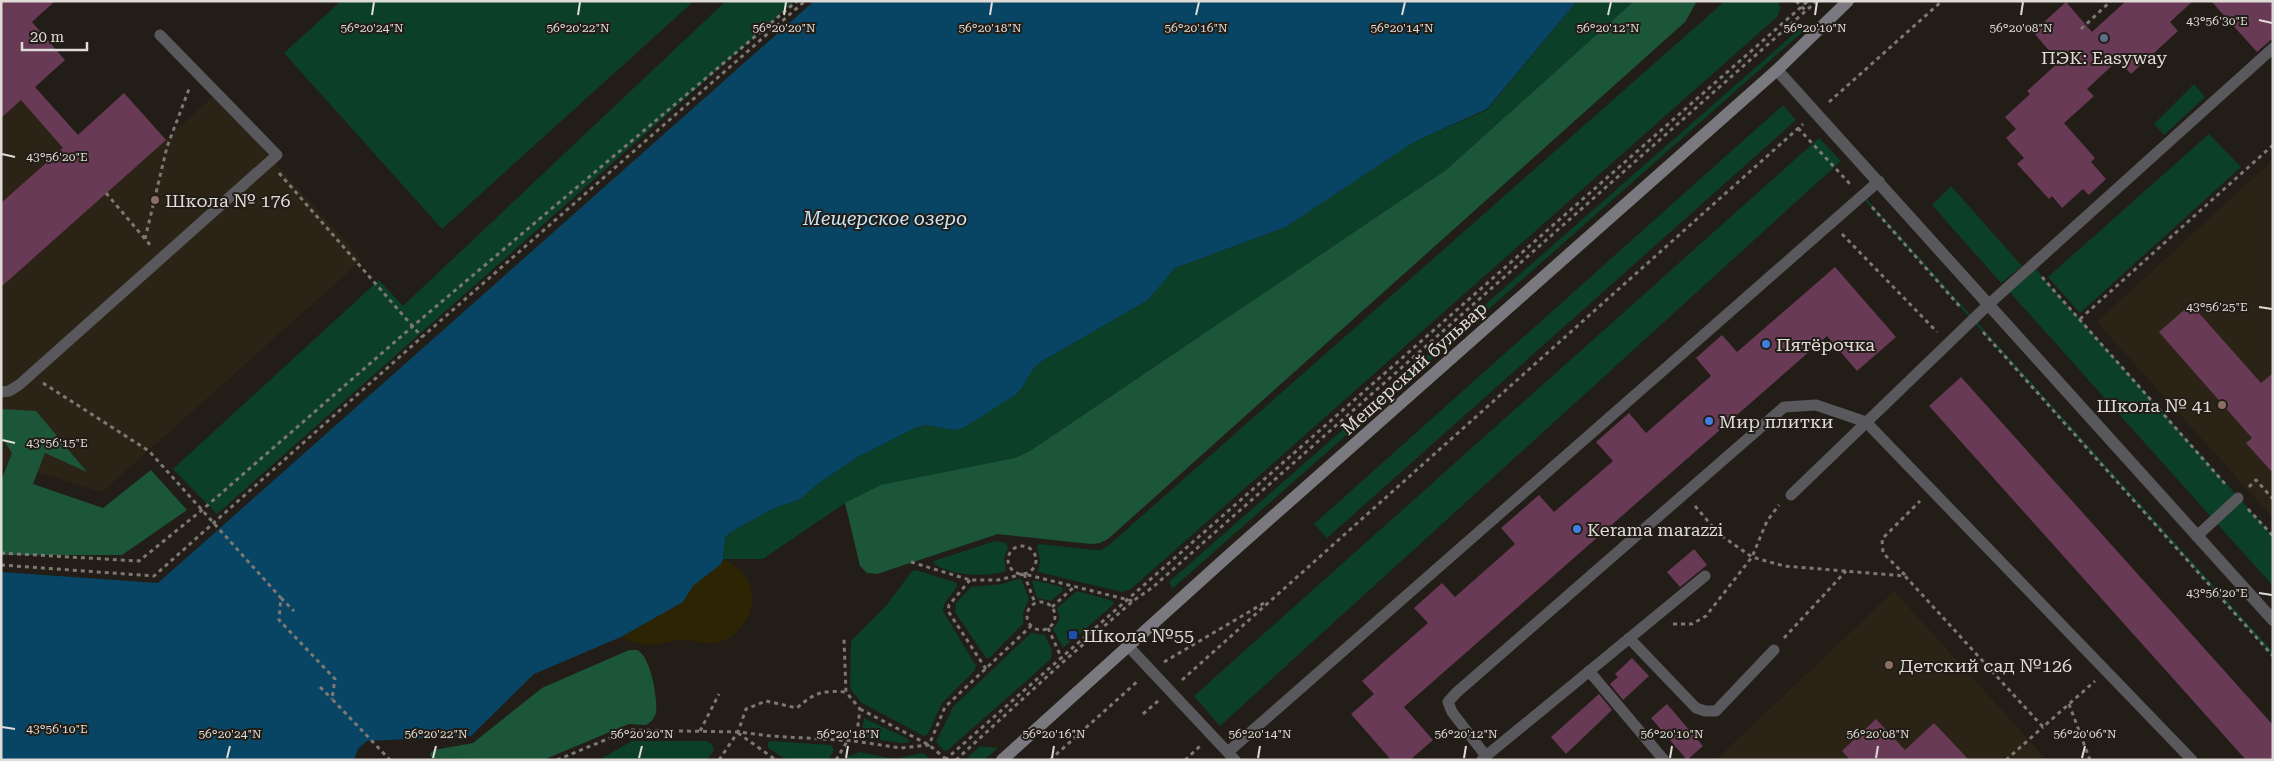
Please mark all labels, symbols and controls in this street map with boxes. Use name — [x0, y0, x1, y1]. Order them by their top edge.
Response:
text: 43°56'30"E — [2186, 14, 2248, 28]
scale bar — [22, 20, 88, 52]
text: 56°20'24"N — [340, 21, 404, 35]
text: 56°20'22"N — [546, 21, 610, 35]
text: 56°20'20"N — [752, 21, 816, 35]
text: 56°20'18"N — [958, 21, 1022, 35]
text: 56°20'16"N — [1164, 21, 1228, 35]
text: 56°20'14"N — [1370, 21, 1434, 35]
text: 56°20'12"N — [1576, 21, 1640, 35]
text: 56°20'10"N — [1783, 21, 1847, 35]
text: 56°20'08"N — [1989, 21, 2053, 35]
text: 20 m — [30, 28, 65, 46]
marker: ПЭК: Easyway — [2098, 32, 2110, 44]
place label: ПЭК: Easyway — [2041, 47, 2167, 68]
text: 43°56'20"E — [26, 150, 88, 164]
place label: Школа № 176 — [165, 190, 291, 211]
marker: Школа № 176 — [149, 194, 161, 206]
water label: Мещерское озеро — [802, 207, 967, 230]
street label: Мещерский бульвар — [1337, 297, 1491, 439]
text: 43°56'25"E — [2186, 300, 2248, 314]
place label: Пятёрочка — [1776, 334, 1875, 355]
marker: Пятёрочка — [1760, 338, 1772, 350]
place label: Школа № 41 — [2096, 395, 2212, 416]
marker: Школа № 41 — [2216, 399, 2228, 411]
place label: Мир плитки — [1719, 411, 1833, 432]
marker: Мир плитки — [1703, 415, 1715, 427]
text: 43°56'15"E — [26, 436, 88, 450]
place label: Kerama marazzi — [1587, 519, 1723, 540]
marker: Kerama marazzi — [1571, 523, 1583, 535]
text: 43°56'20"E — [2186, 586, 2248, 600]
place label: Школа №55 — [1083, 625, 1194, 646]
marker: Школа №55 — [1067, 629, 1079, 641]
place label: Детский сад №126 — [1899, 655, 2072, 676]
marker: Детский сад №126 — [1883, 659, 1895, 671]
text: 43°56'10"E — [26, 722, 88, 736]
text: 56°20'24"N — [198, 727, 262, 741]
text: 56°20'22"N — [404, 727, 468, 741]
text: 56°20'20"N — [610, 727, 674, 741]
text: 56°20'18"N — [816, 727, 880, 741]
text: 56°20'16"N — [1022, 727, 1086, 741]
text: 56°20'14"N — [1228, 727, 1292, 741]
text: 56°20'12"N — [1434, 727, 1498, 741]
text: 56°20'10"N — [1640, 727, 1704, 741]
text: 56°20'08"N — [1846, 727, 1910, 741]
text: 56°20'06"N — [2053, 727, 2117, 741]

